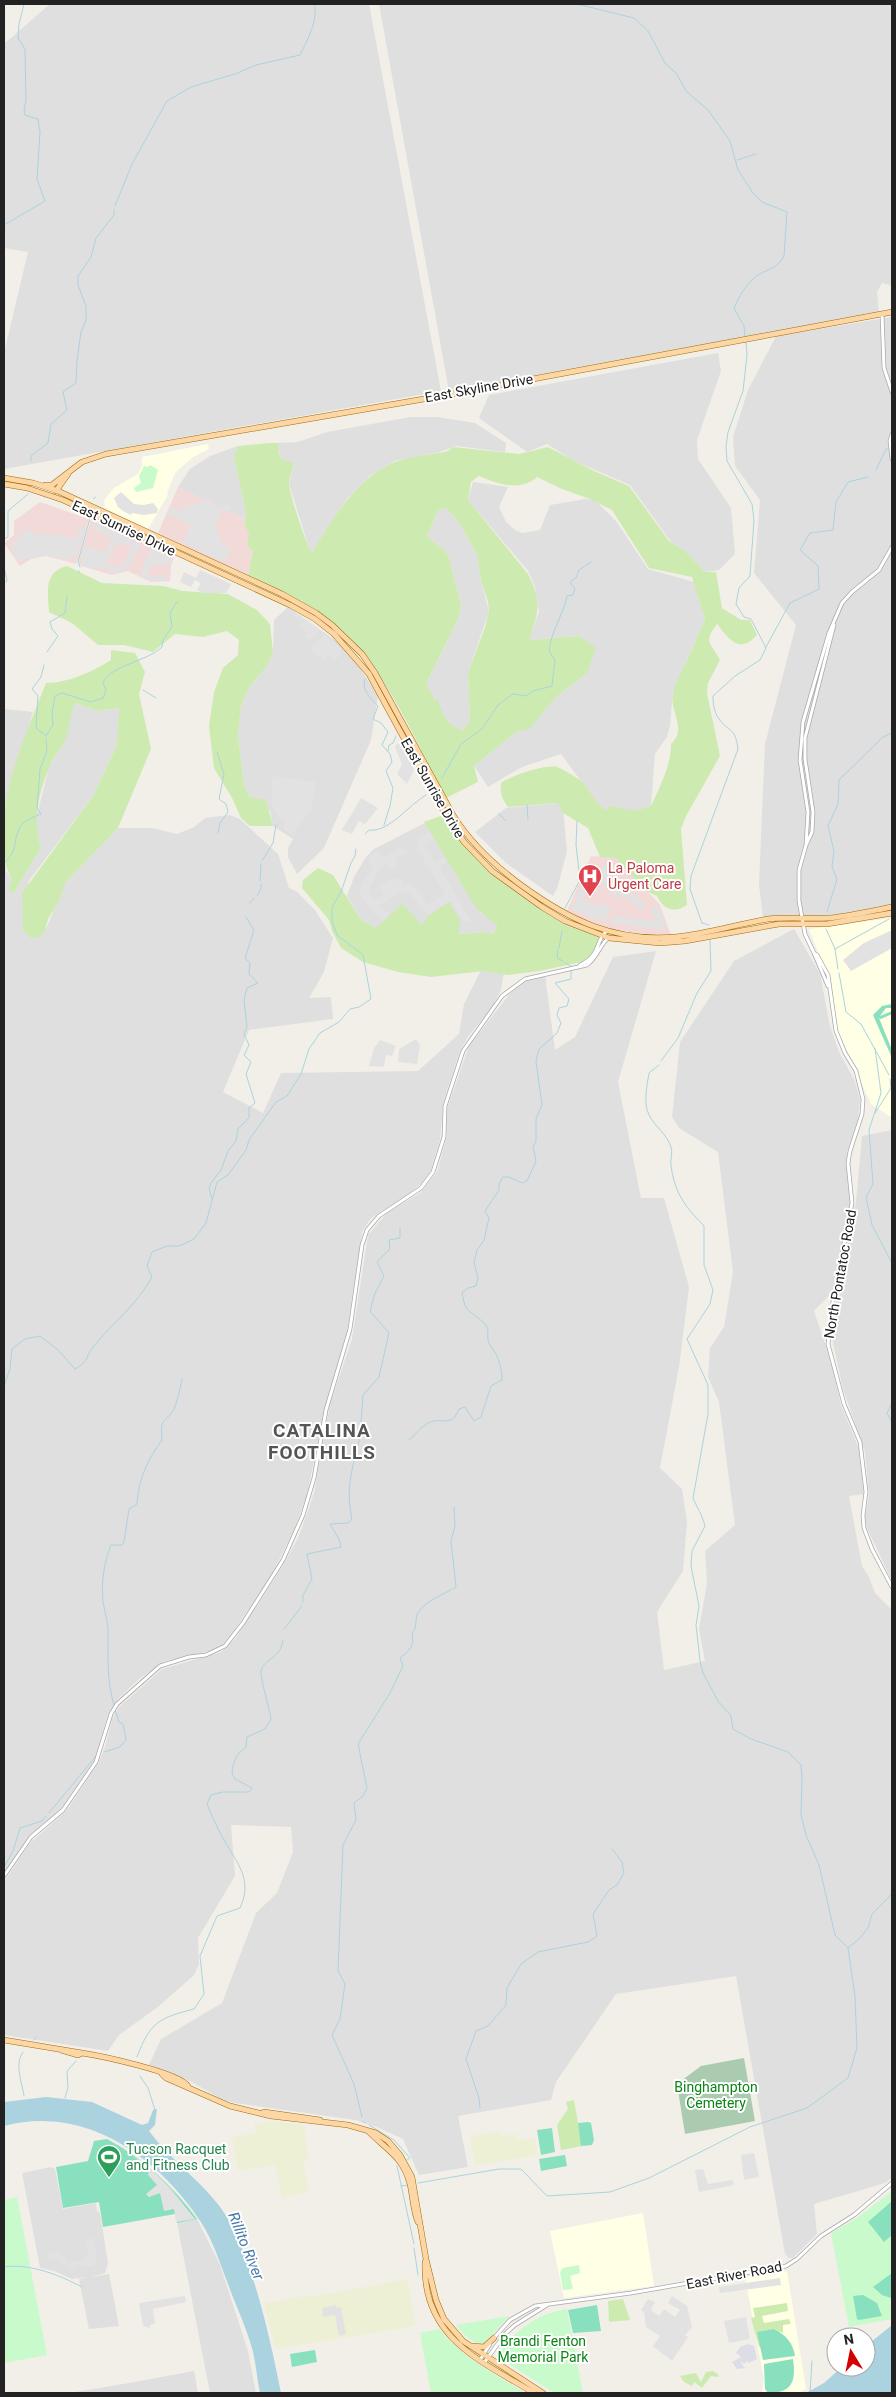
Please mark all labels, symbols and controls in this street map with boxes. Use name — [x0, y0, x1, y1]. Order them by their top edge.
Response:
street label: East Skyline Drive — [424, 371, 534, 405]
street label: East Sunrise Drive — [70, 497, 178, 559]
street label: East Sunrise Drive — [398, 735, 468, 841]
place label: La Paloma Urgent Care — [608, 860, 682, 892]
hospital icon: La Paloma Urgent Care — [577, 863, 603, 897]
street label: North Pontatoc Road — [821, 1208, 859, 1340]
district label: CATALINA FOOTHILLS — [268, 1419, 376, 1464]
park label: Binghampton Cemetery — [674, 2079, 758, 2111]
place label: Tucson Racquet and Fitness Club — [126, 2141, 230, 2173]
sports icon: Tucson Racquet and Fitness Club — [96, 2144, 122, 2178]
water label: Rillito River — [224, 2209, 268, 2284]
street label: East River Road — [685, 2258, 783, 2292]
north arrow — [826, 2327, 876, 2377]
text: N — [842, 2330, 855, 2348]
park label: Brandi Fenton Memorial Park — [498, 2333, 589, 2365]

